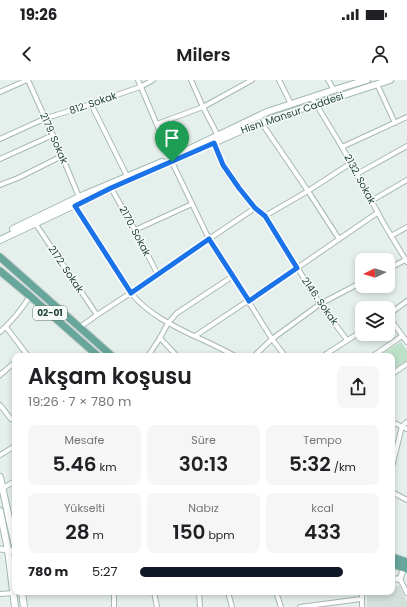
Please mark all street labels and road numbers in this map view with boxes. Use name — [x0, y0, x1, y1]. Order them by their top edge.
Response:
street label: 812. Sokak — [67, 88, 120, 118]
street label: Hisni Mansur Caddesi — [239, 88, 345, 138]
street label: 2179. Sokak — [36, 110, 72, 167]
street label: 2132. Sokak — [341, 151, 380, 207]
street label: 2170. Sokak — [116, 203, 155, 259]
street label: 2172. Sokak — [45, 242, 88, 296]
street label: 2146. Sokak — [298, 274, 343, 329]
road number: 02-01 — [33, 306, 67, 320]

